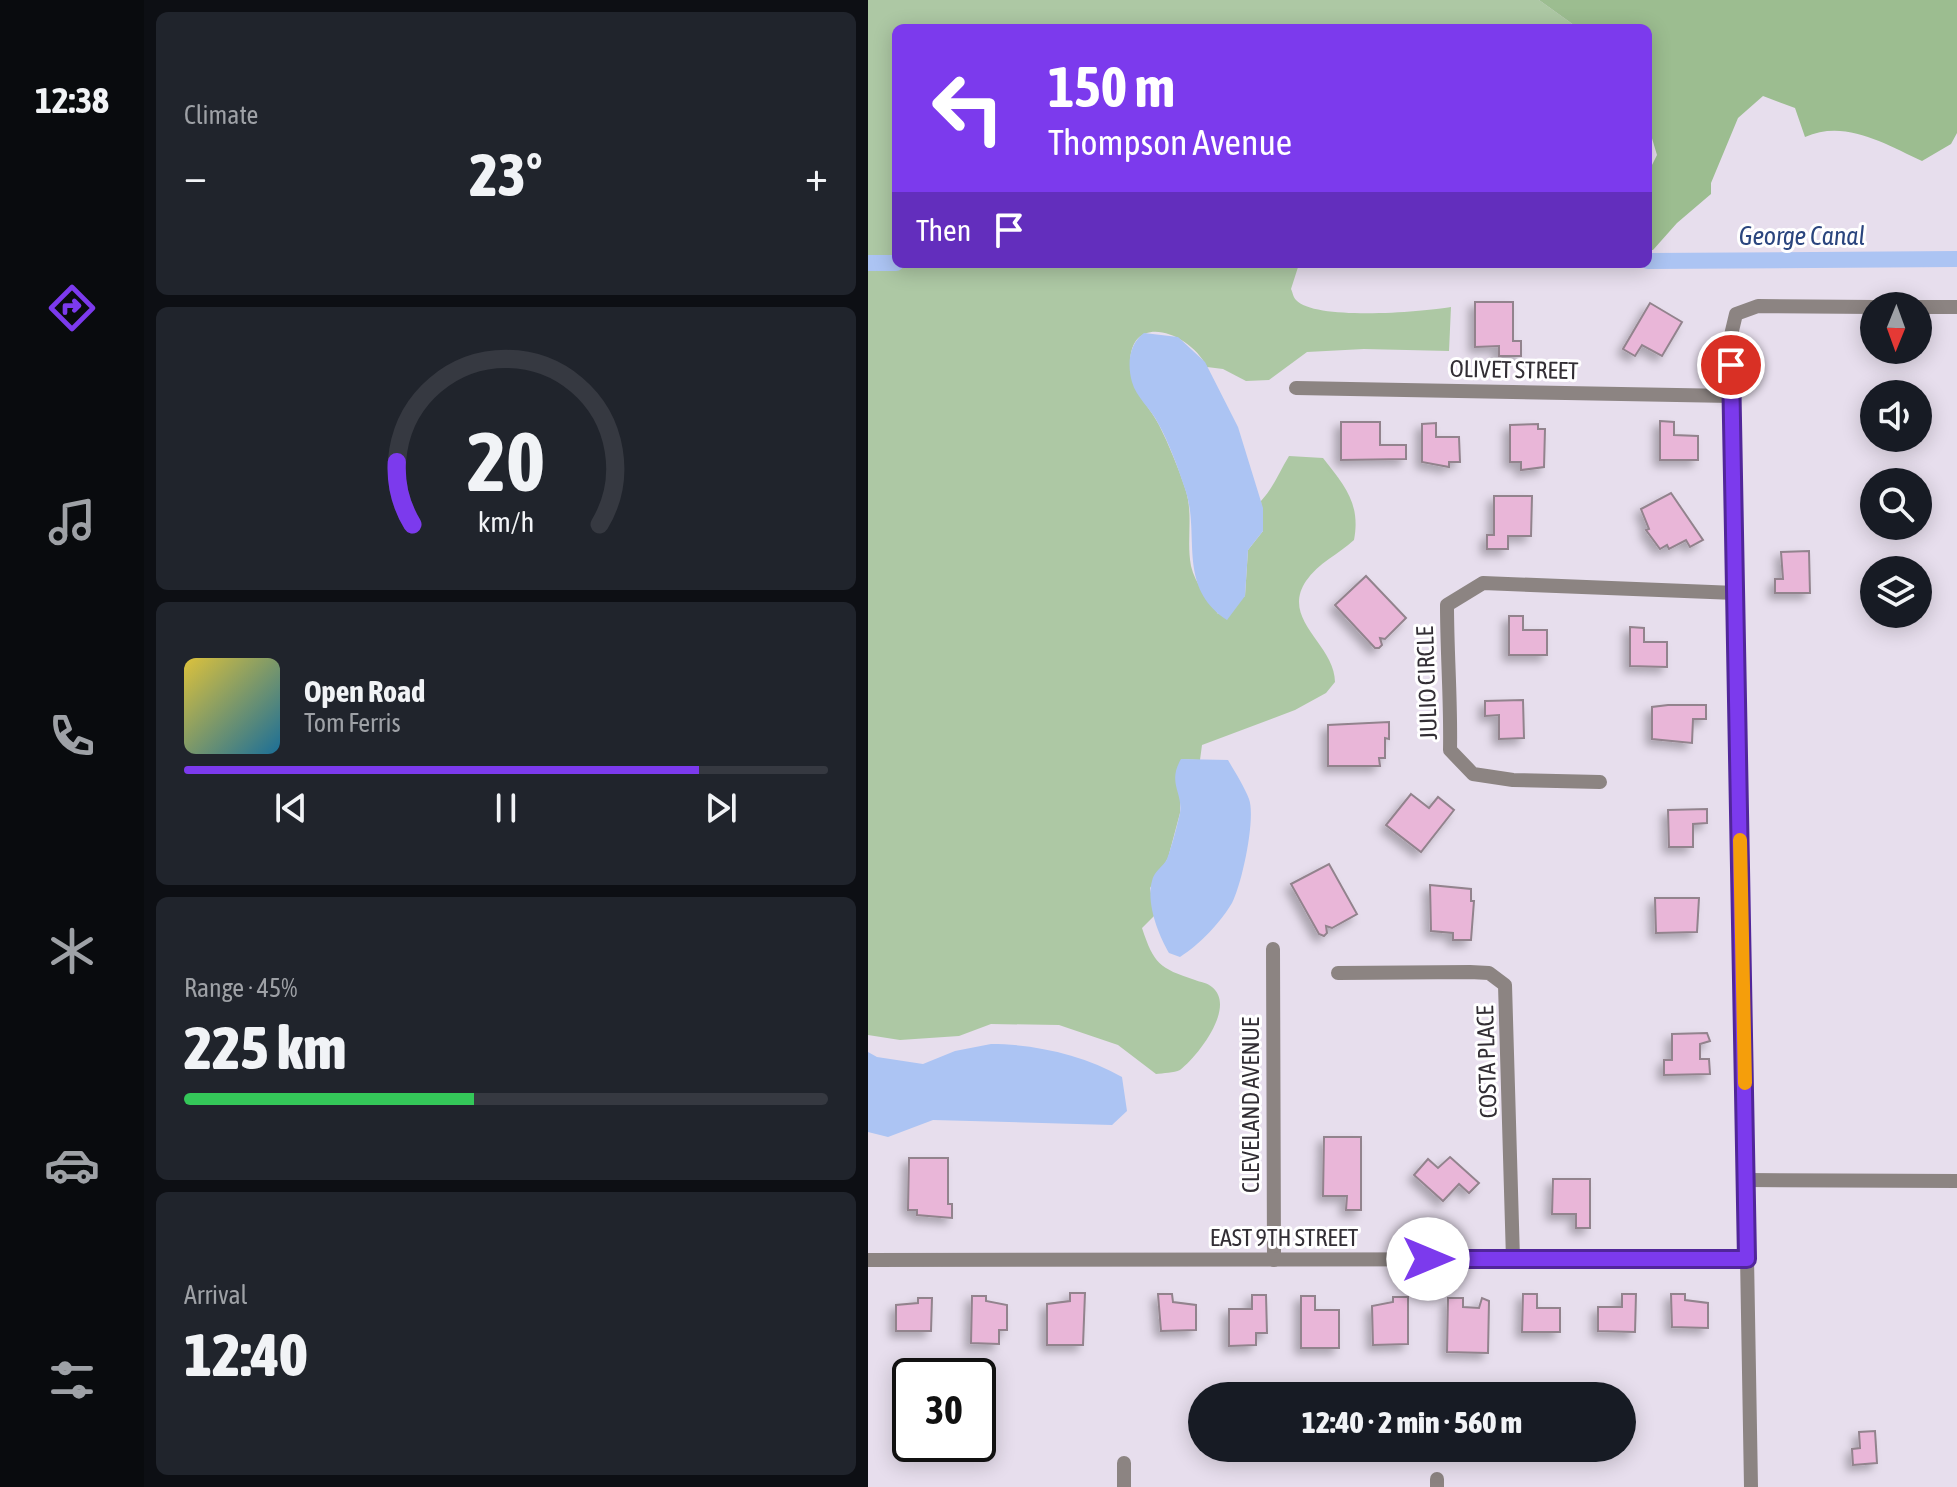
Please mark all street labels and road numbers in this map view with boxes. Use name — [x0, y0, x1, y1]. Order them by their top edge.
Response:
street label: OLIVET STREET — [1449, 355, 1579, 384]
street label: JULIO CIRCLE — [1411, 626, 1442, 740]
street label: COSTA PLACE — [1471, 1005, 1502, 1119]
street label: CLEVELAND AVENUE — [1237, 1017, 1264, 1193]
street label: EAST 9TH STREET — [1210, 1224, 1359, 1251]

